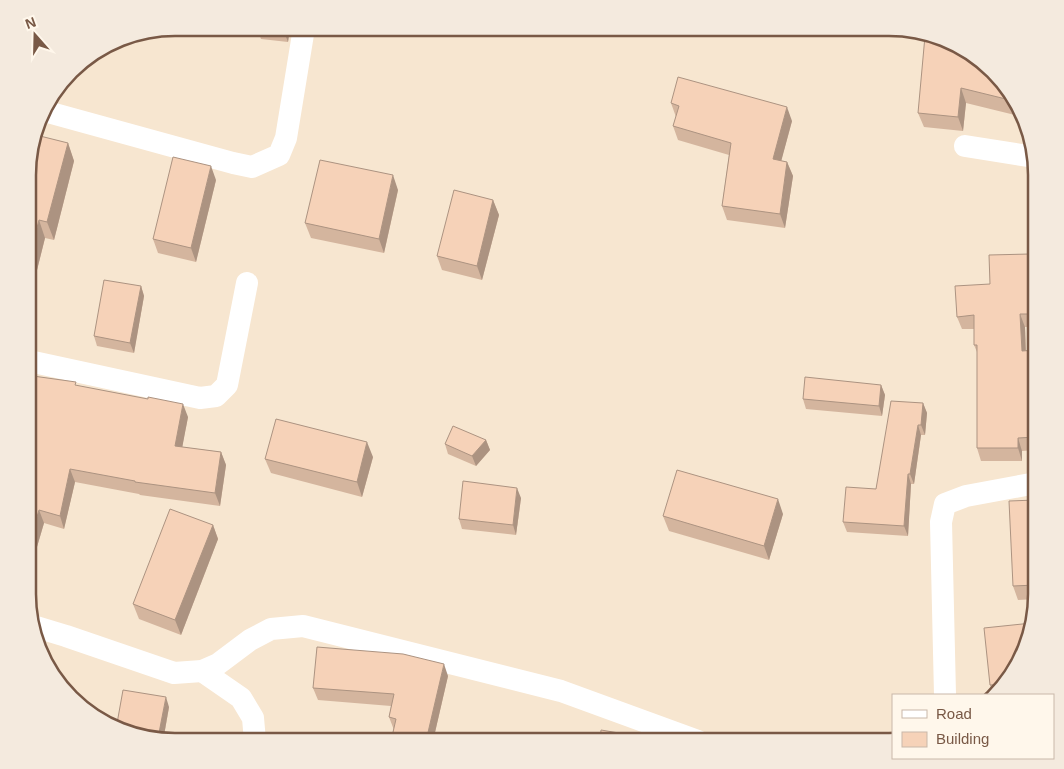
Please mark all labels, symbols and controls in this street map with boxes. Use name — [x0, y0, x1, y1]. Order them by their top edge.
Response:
north arrow — [10, 10, 60, 60]
text: N — [23, 14, 38, 32]
legend — [892, 694, 1054, 759]
text: Road — [936, 705, 972, 722]
text: Building — [936, 730, 989, 747]

